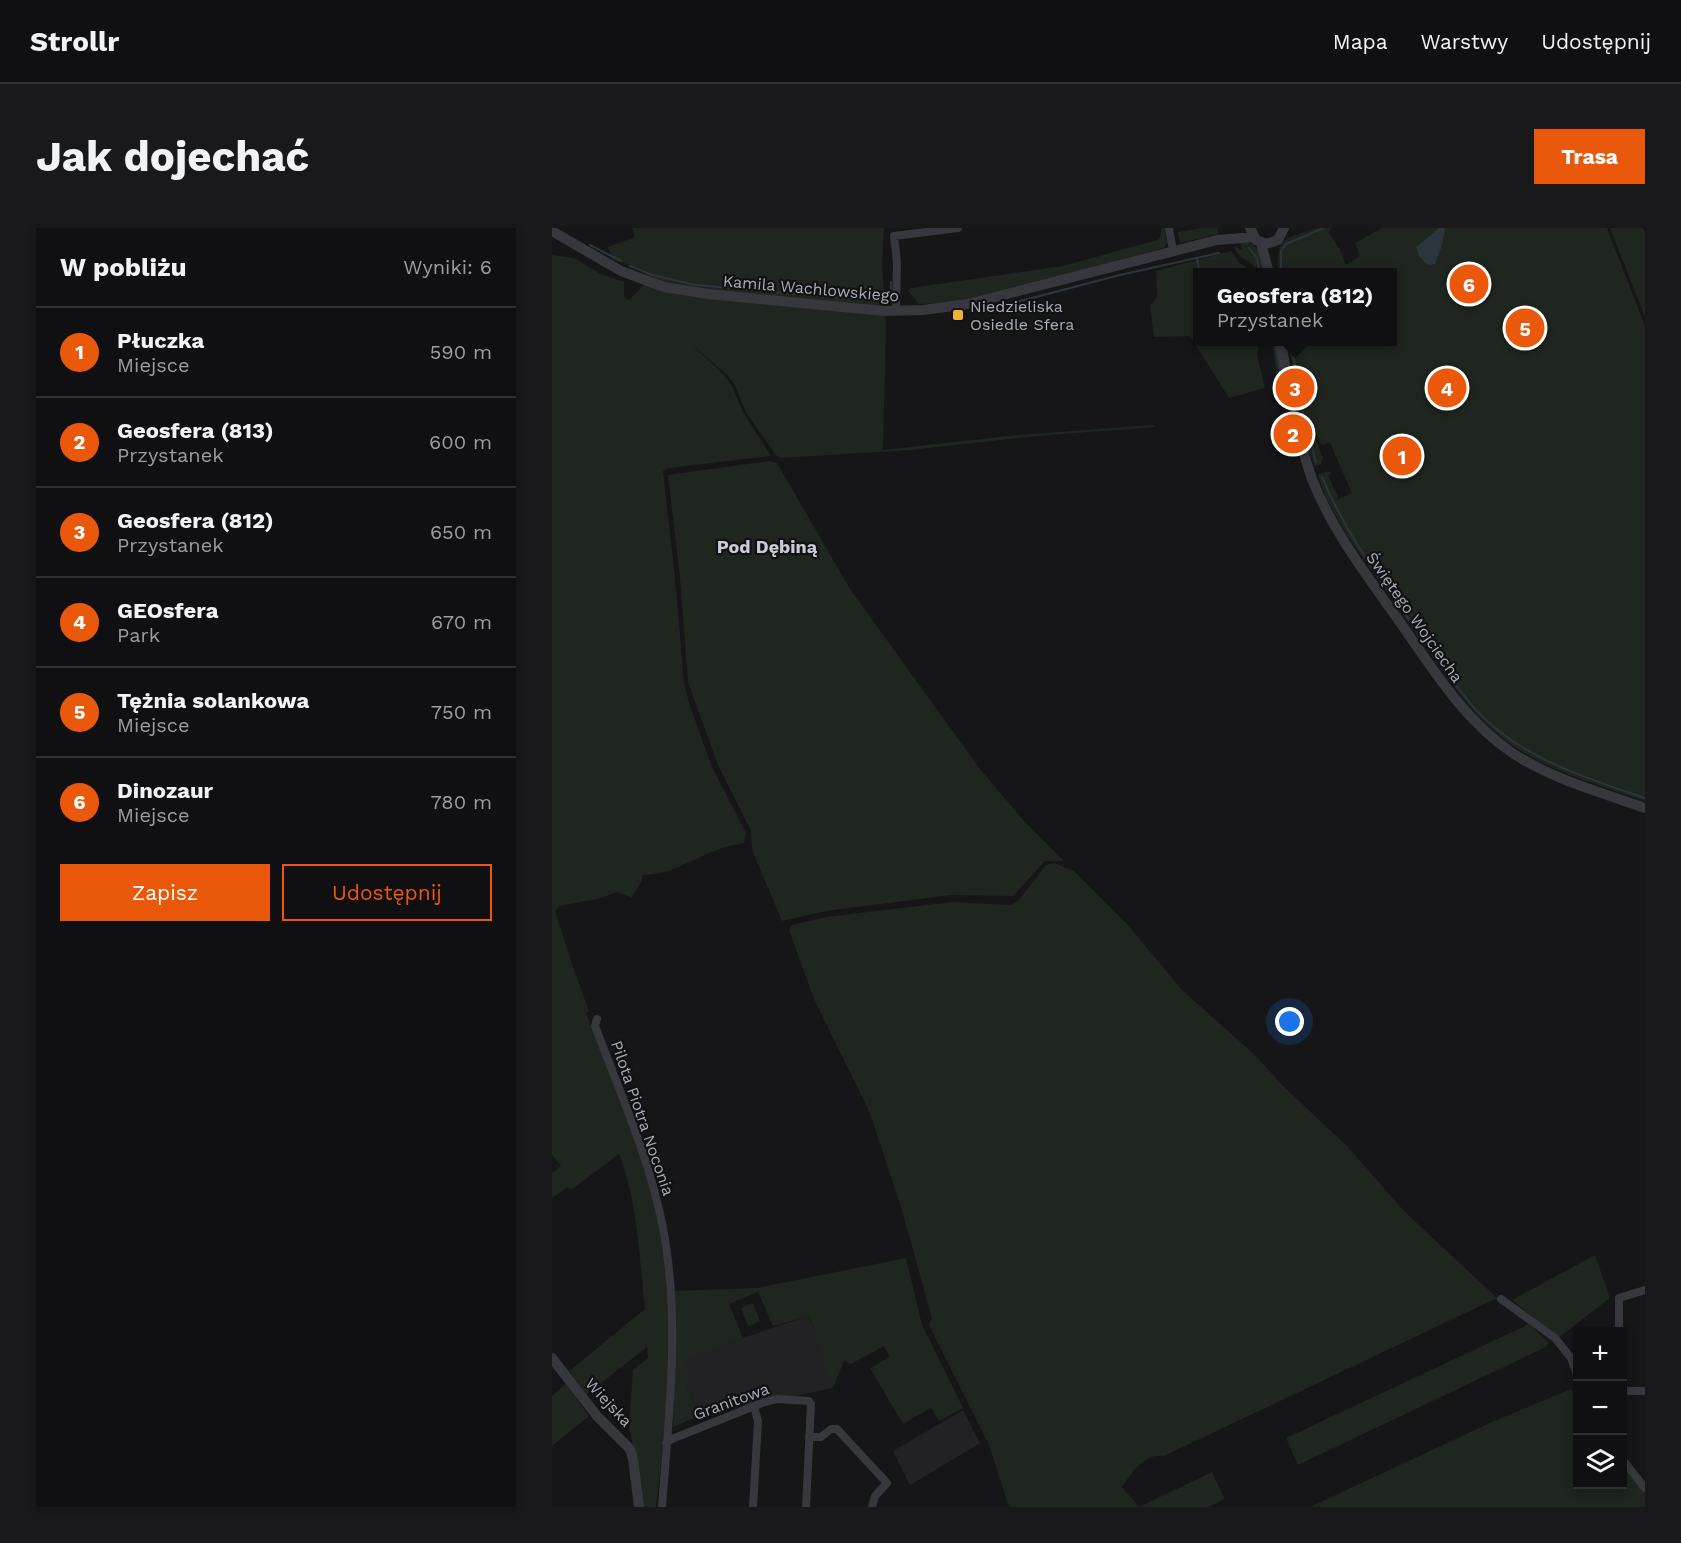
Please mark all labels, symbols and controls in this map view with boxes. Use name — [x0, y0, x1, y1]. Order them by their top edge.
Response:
text: Strollr — [30, 25, 119, 58]
text: Mapa — [1333, 29, 1388, 54]
text: Warstwy — [1421, 29, 1508, 54]
text: Udostępnij — [1541, 29, 1651, 54]
button: Trasa — [1534, 129, 1645, 184]
text: Jak dojechać — [36, 132, 309, 181]
text: W pobliżu — [60, 252, 187, 282]
text: Wyniki: 6 — [403, 255, 492, 279]
pin: 6 — [1450, 262, 1488, 306]
popup — [1193, 268, 1397, 346]
street label: Kamila Wachlowskiego — [722, 271, 900, 306]
text: Geosfera (812) — [1217, 283, 1373, 308]
place label: Niedzieliska Osiedle Sfera — [970, 297, 1074, 334]
pin: 5 — [1506, 306, 1544, 350]
marker: Niedzieliska Osiedle Sfera — [951, 308, 965, 322]
text: Przystanek — [1217, 308, 1323, 332]
text: Płuczka — [117, 328, 204, 353]
text: 1 — [75, 340, 84, 364]
text: 590 m — [430, 340, 492, 364]
text: Miejsce — [117, 353, 190, 377]
pin: 3 — [1276, 366, 1314, 410]
pin: 4 — [1428, 366, 1466, 410]
pin: 2 — [1274, 412, 1312, 456]
text: Geosfera (813) — [117, 418, 274, 443]
text: 2 — [74, 430, 85, 454]
text: 600 m — [429, 430, 492, 454]
pin: 1 — [1382, 434, 1422, 478]
text: Przystanek — [117, 443, 224, 467]
text: Geosfera (812) — [117, 508, 274, 533]
text: 3 — [74, 520, 85, 544]
text: 650 m — [430, 520, 492, 544]
text: Przystanek — [117, 533, 224, 557]
district label: Pod Dębiną — [717, 536, 818, 557]
street label: Świętego Wojciecha — [1362, 548, 1467, 686]
text: GEOsfera — [117, 598, 218, 623]
text: 4 — [73, 610, 86, 634]
text: 670 m — [431, 610, 492, 634]
text: Park — [117, 623, 160, 647]
text: Tężnia solankowa — [117, 688, 309, 713]
text: 5 — [74, 700, 85, 724]
text: 750 m — [431, 700, 492, 724]
text: Miejsce — [117, 713, 190, 737]
text: Dinozaur — [117, 778, 213, 803]
text: 6 — [73, 790, 86, 814]
text: 780 m — [431, 790, 492, 814]
text: Miejsce — [117, 803, 190, 827]
button: Zapisz — [60, 864, 270, 921]
button: Udostępnij — [282, 864, 492, 921]
your location — [1275, 1007, 1304, 1036]
street label: Pilota Piotra Noconia — [607, 1038, 678, 1198]
map controls — [1573, 1327, 1627, 1489]
button: + — [1573, 1327, 1627, 1381]
street label: Wiejska — [581, 1374, 636, 1431]
street label: Granitowa — [691, 1379, 772, 1424]
button: − — [1573, 1381, 1627, 1435]
button: layers — [1573, 1435, 1627, 1489]

